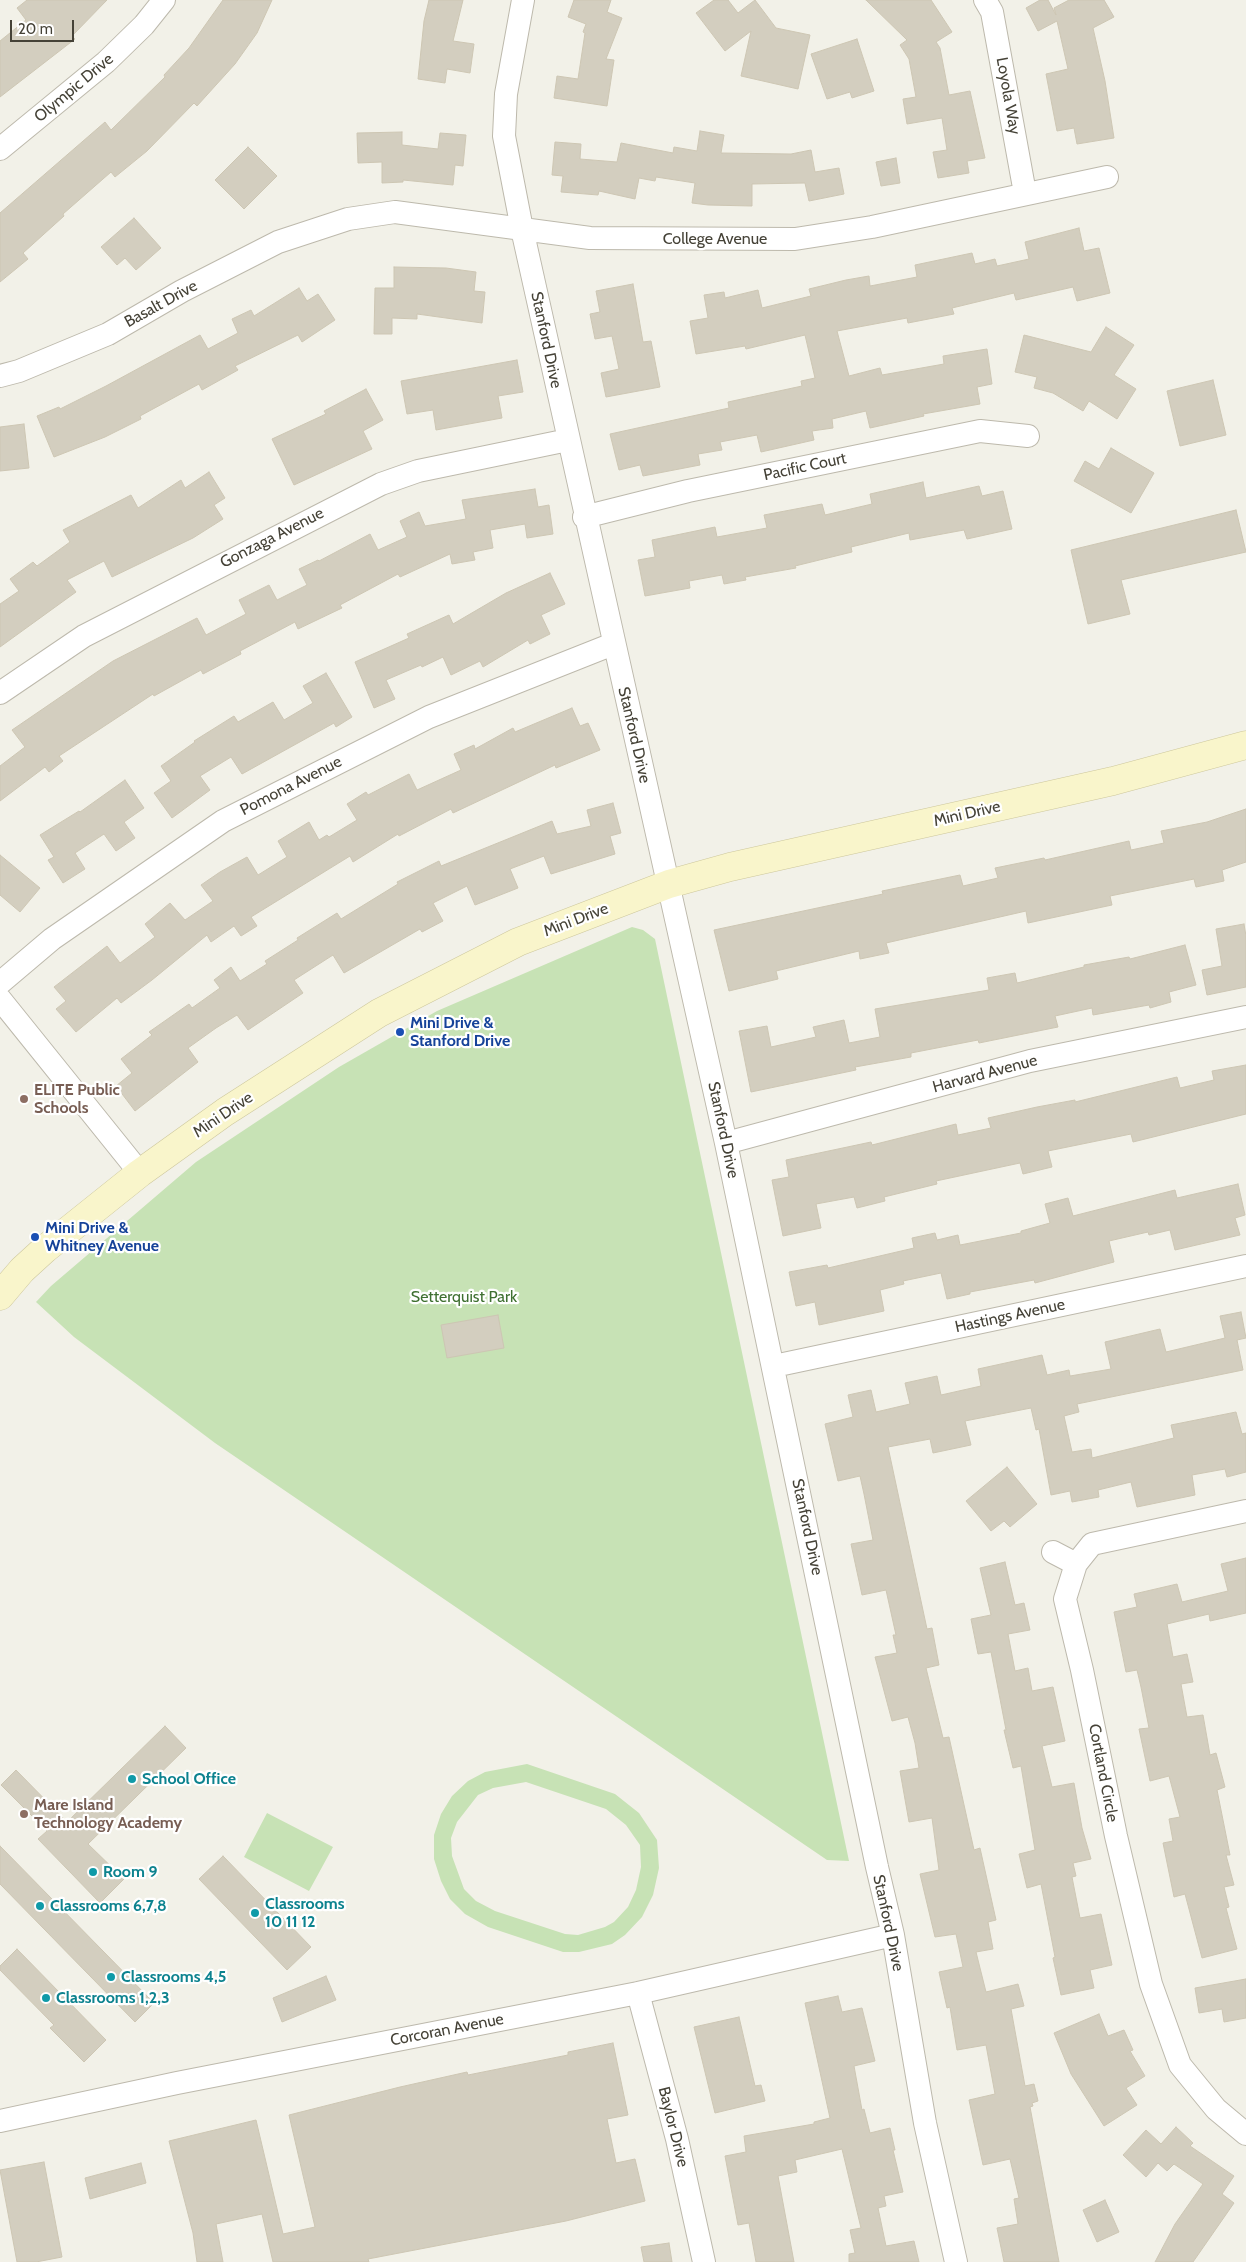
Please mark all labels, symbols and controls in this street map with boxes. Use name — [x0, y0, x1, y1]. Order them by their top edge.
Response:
scale bar — [12, 10, 76, 42]
text: 20 m — [18, 20, 53, 38]
street label: Olympic Drive — [31, 49, 117, 127]
street label: Loyola Way — [992, 56, 1024, 136]
street label: College Avenue — [663, 229, 767, 249]
street label: Basalt Drive — [121, 276, 201, 332]
street label: Stanford Drive — [526, 290, 566, 390]
street label: Pacific Court — [762, 449, 848, 485]
street label: Gonzaga Avenue — [217, 504, 327, 572]
street label: Stanford Drive — [614, 685, 654, 785]
street label: Pomona Avenue — [237, 752, 345, 820]
street label: Mini Drive — [932, 797, 1002, 831]
street label: Mini Drive — [541, 899, 611, 941]
place label: Mini Drive & Stanford Drive — [410, 1013, 510, 1051]
marker: Mini Drive & Stanford Drive — [394, 1026, 406, 1038]
street label: Harvard Avenue — [931, 1051, 1039, 1097]
place label: ELITE Public Schools — [34, 1080, 120, 1118]
street label: Stanford Drive — [703, 1080, 743, 1180]
street label: Mini Drive — [189, 1088, 257, 1142]
marker: ELITE Public Schools — [18, 1093, 30, 1105]
place label: Mini Drive & Whitney Avenue — [45, 1218, 159, 1256]
marker: Mini Drive & Whitney Avenue — [29, 1231, 41, 1243]
park label: Setterquist Park — [411, 1287, 517, 1307]
street label: Hastings Avenue — [953, 1295, 1067, 1337]
street label: Stanford Drive — [787, 1477, 827, 1577]
street label: Cortland Circle — [1084, 1722, 1122, 1824]
place label: School Office — [142, 1769, 236, 1789]
marker: School Office — [126, 1773, 138, 1785]
place label: Mare Island Technology Academy — [34, 1795, 182, 1833]
marker: Mare Island Technology Academy — [18, 1808, 30, 1820]
place label: Room 9 — [103, 1862, 157, 1882]
marker: Room 9 — [87, 1866, 99, 1878]
street label: Stanford Drive — [868, 1873, 908, 1973]
place label: Classrooms 10 11 12 — [265, 1894, 345, 1932]
place label: Classrooms 6,7,8 — [50, 1896, 167, 1916]
marker: Classrooms 6,7,8 — [34, 1900, 46, 1912]
marker: Classrooms 10 11 12 — [249, 1907, 261, 1919]
place label: Classrooms 4,5 — [121, 1967, 226, 1987]
marker: Classrooms 4,5 — [105, 1971, 117, 1983]
place label: Classrooms 1,2,3 — [56, 1988, 170, 2008]
marker: Classrooms 1,2,3 — [40, 1992, 52, 2004]
street label: Corcoran Avenue — [389, 2010, 505, 2050]
street label: Baylor Drive — [654, 2085, 692, 2169]

